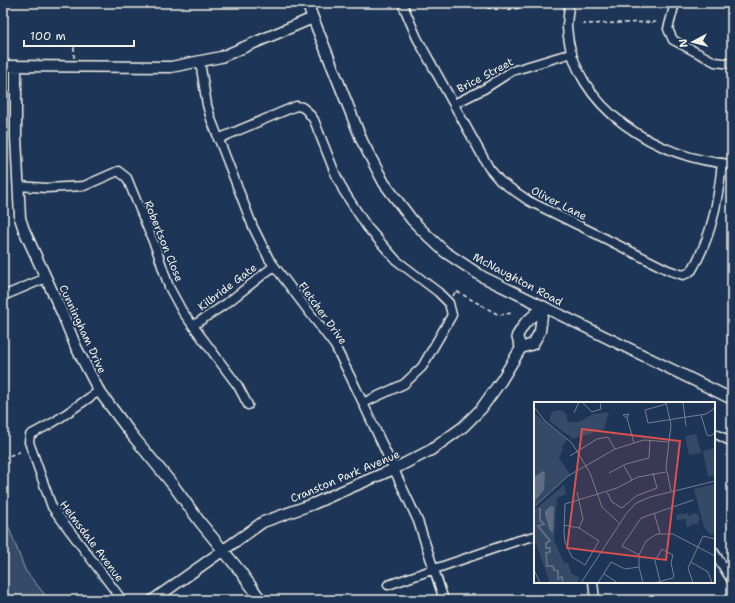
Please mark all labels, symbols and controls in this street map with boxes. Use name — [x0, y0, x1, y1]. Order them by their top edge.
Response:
scale bar — [24, 22, 134, 48]
north arrow — [673, 22, 713, 62]
text: 100 m — [30, 28, 66, 44]
text: N — [676, 38, 692, 48]
street label: Brice Street — [454, 54, 516, 97]
street label: Oliver Lane — [528, 183, 589, 224]
street label: Robertson Close — [140, 198, 187, 284]
street label: McNaughton Road — [470, 249, 565, 309]
street label: Kilbride Gate — [195, 260, 260, 314]
street label: Fletcher Drive — [295, 279, 350, 348]
street label: Cunningham Drive — [55, 282, 110, 376]
inset map — [534, 402, 715, 583]
street label: Cranston Park Avenue — [288, 447, 402, 506]
street label: Helmsdale Avenue — [56, 498, 127, 585]

